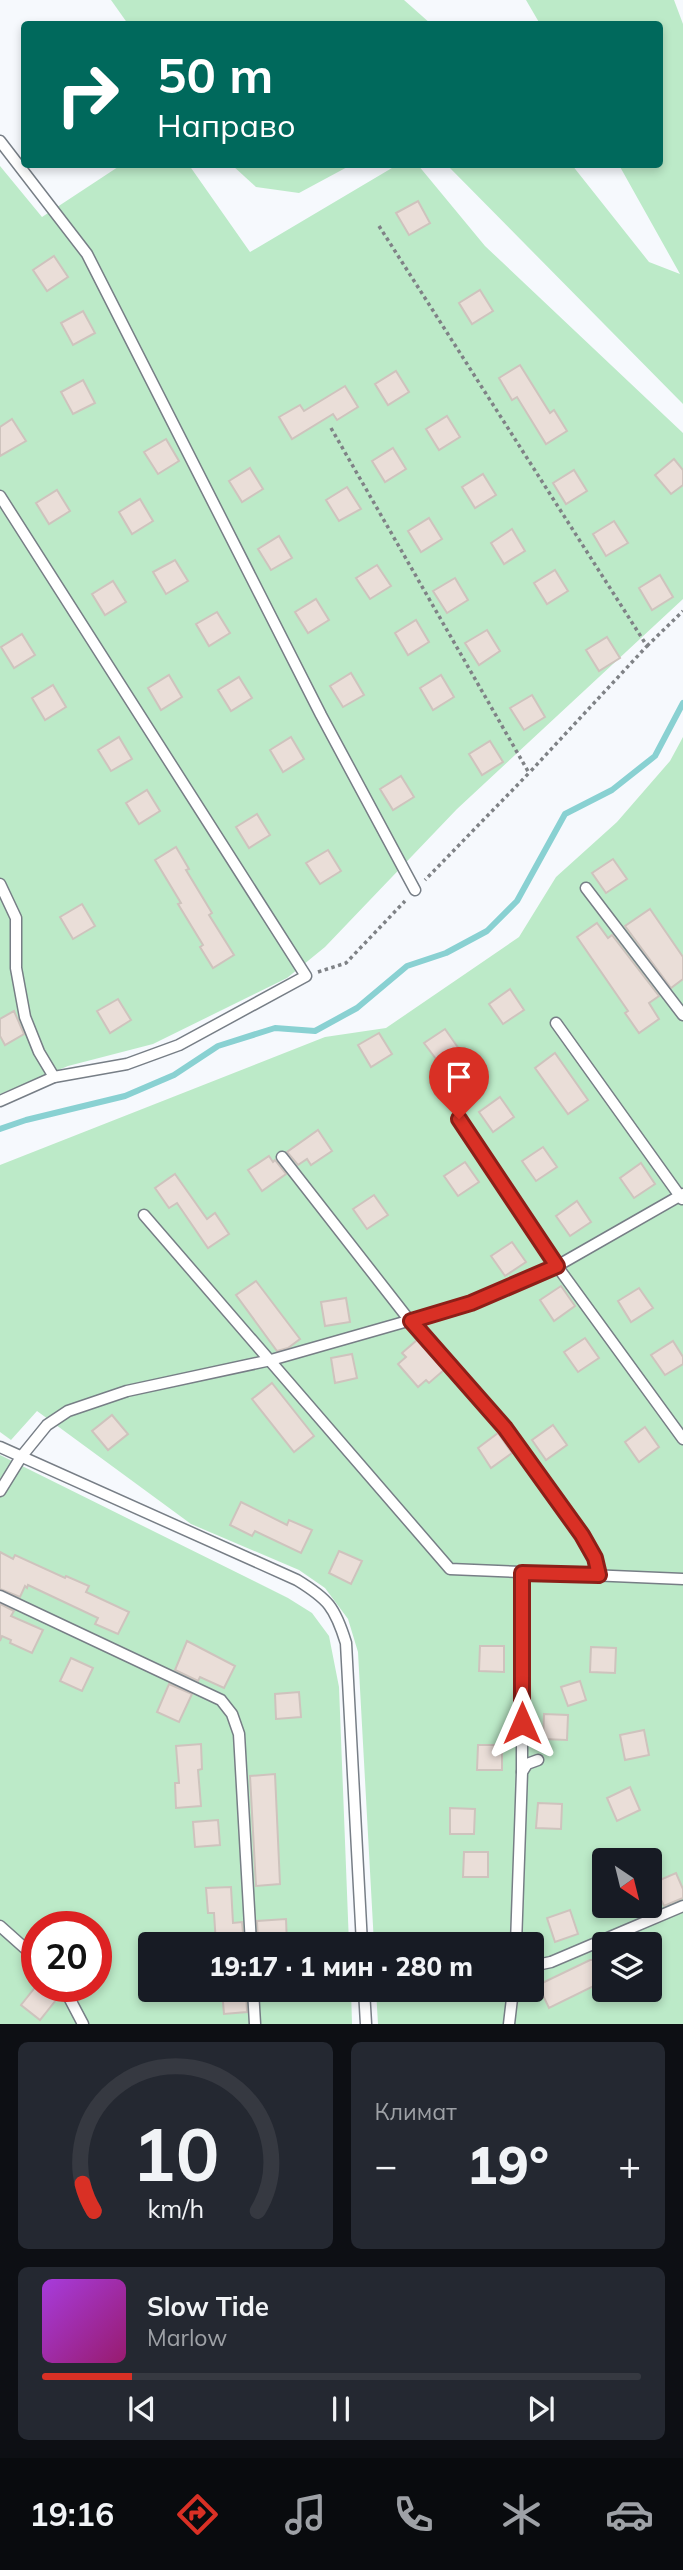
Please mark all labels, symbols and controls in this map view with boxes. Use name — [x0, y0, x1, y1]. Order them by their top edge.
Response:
text: 50 m — [157, 44, 273, 105]
icon: right — [42, 49, 133, 140]
text: Направо — [157, 105, 296, 145]
pin — [429, 1047, 489, 1119]
icon: arrive — [440, 1058, 478, 1096]
position arrow — [485, 1686, 559, 1760]
north arrow — [592, 1848, 662, 1918]
map controls — [592, 1848, 662, 2002]
speed limit sign: 20 — [21, 1911, 112, 2002]
button: layers — [592, 1932, 662, 2002]
text: 19:17 · 1 мин · 280 m — [209, 1950, 473, 1983]
text: Климат — [375, 2097, 457, 2126]
text: 10 — [132, 2109, 219, 2200]
text: 19° — [467, 2132, 549, 2197]
text: − — [375, 2141, 397, 2189]
text: + — [618, 2141, 641, 2189]
text: km/h — [147, 2193, 204, 2224]
text: Slow Tide — [147, 2290, 269, 2323]
text: Marlow — [147, 2323, 227, 2352]
icon: previous — [123, 2390, 161, 2428]
icon: pause — [322, 2390, 360, 2428]
icon: next — [522, 2390, 560, 2428]
icon: directions — [173, 2490, 222, 2539]
icon: music — [281, 2490, 330, 2539]
icon: phone — [389, 2490, 438, 2539]
icon: climate — [497, 2490, 546, 2539]
icon: car — [605, 2490, 654, 2539]
text: 19:16 — [29, 2494, 114, 2534]

